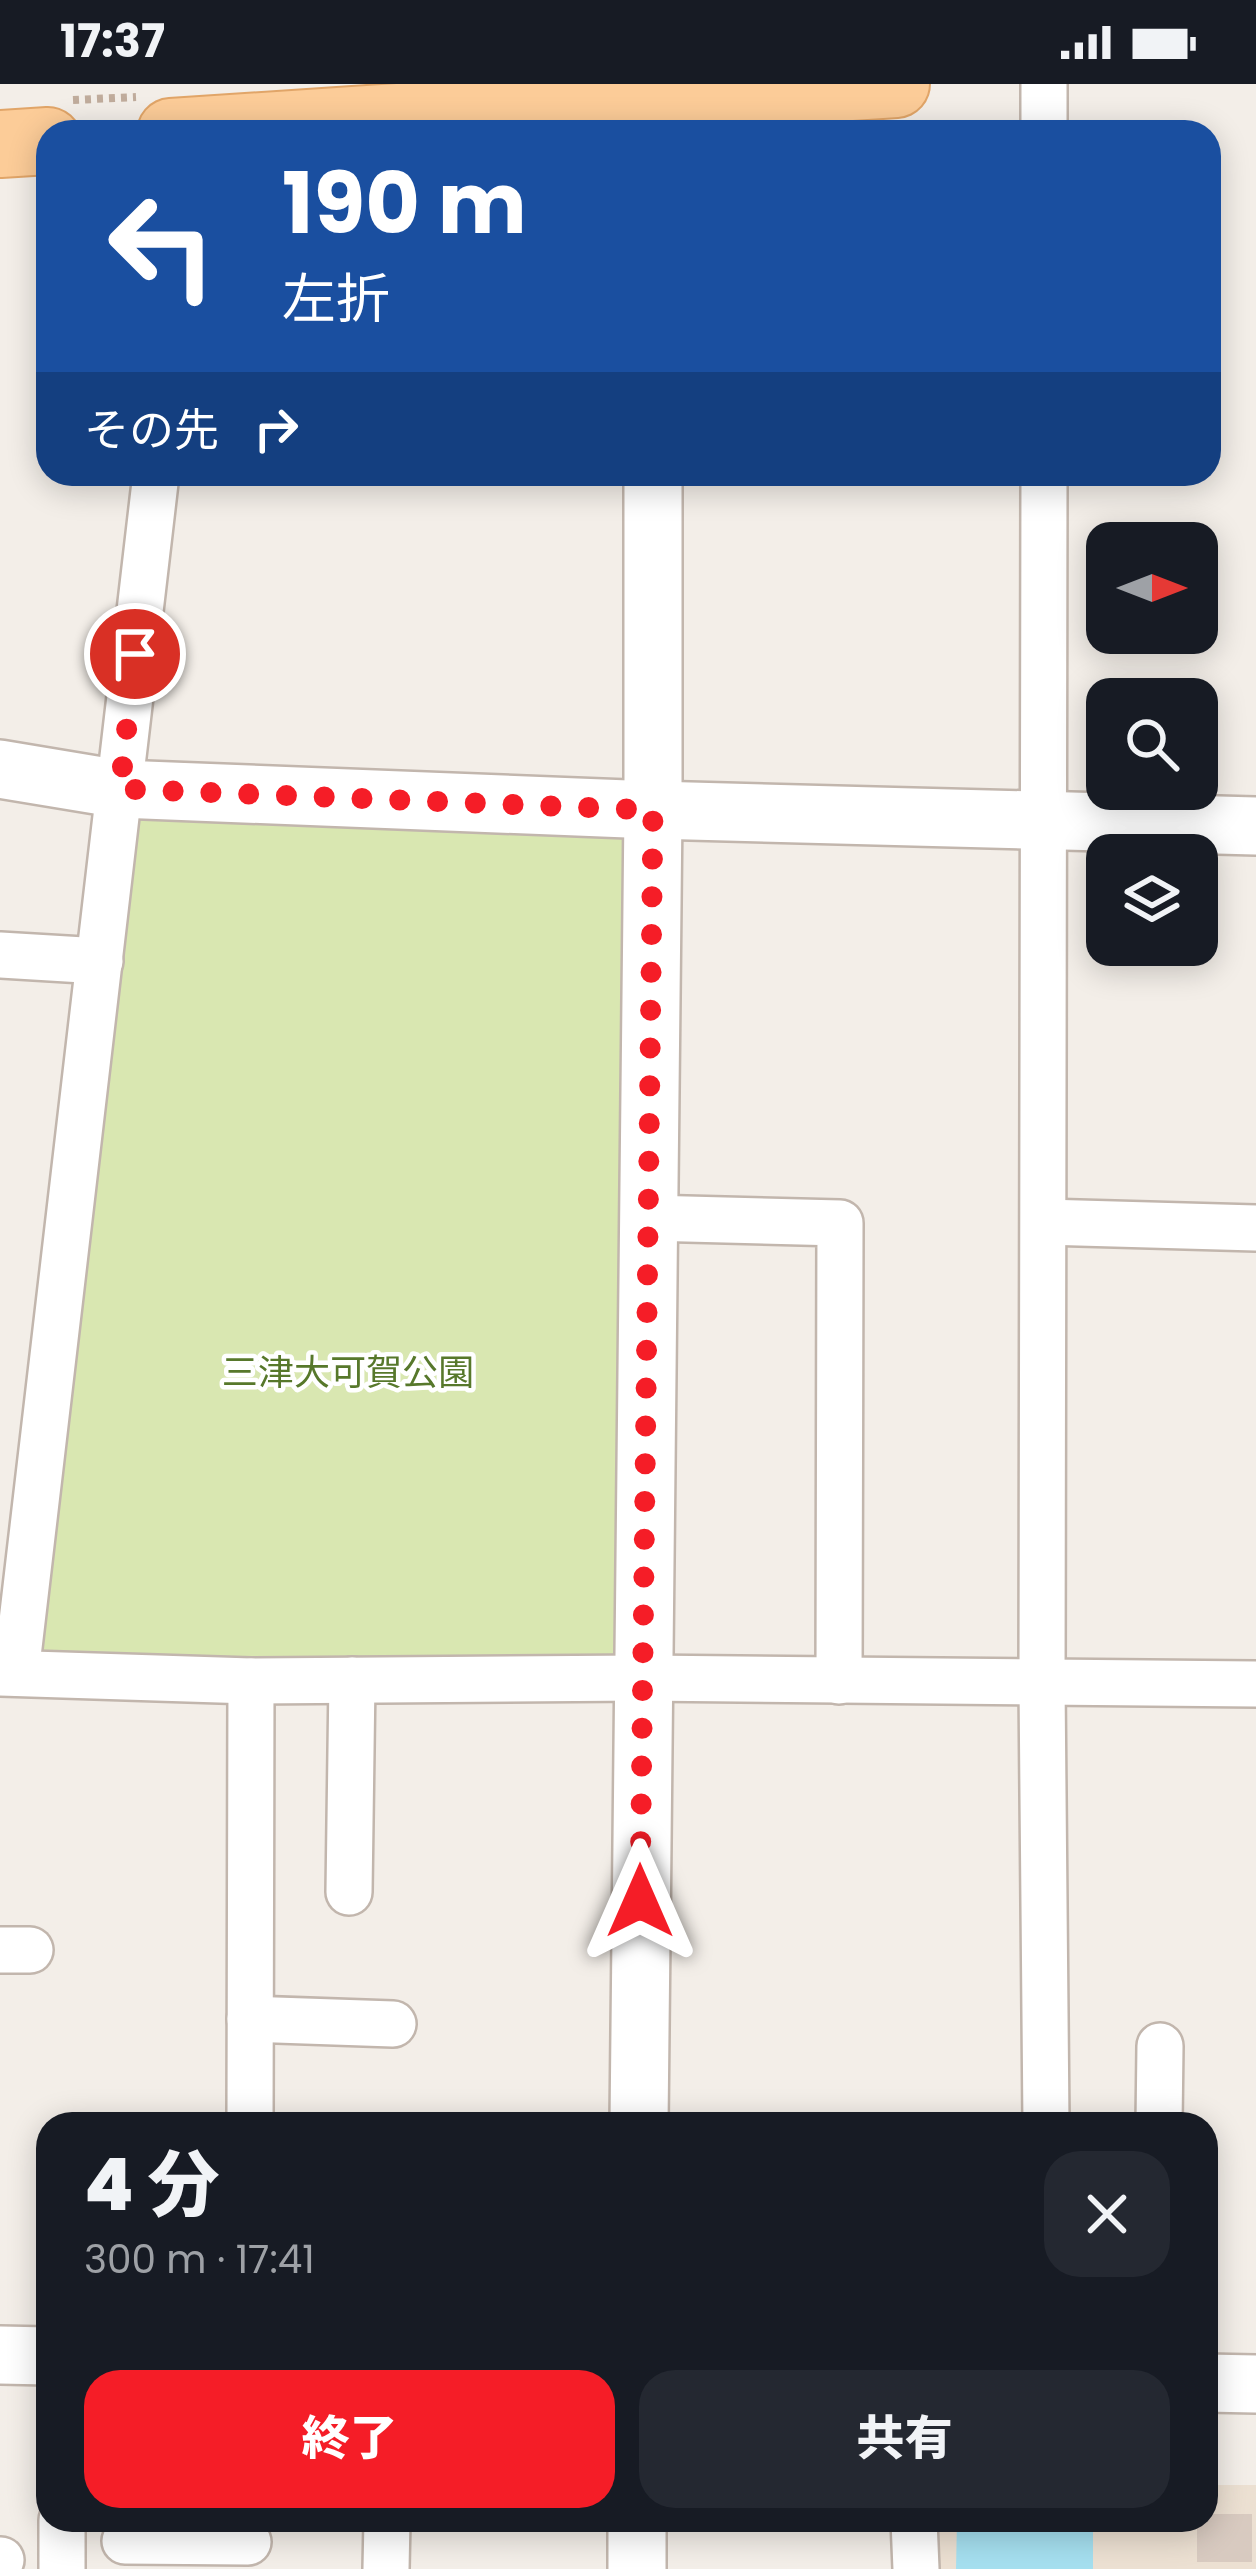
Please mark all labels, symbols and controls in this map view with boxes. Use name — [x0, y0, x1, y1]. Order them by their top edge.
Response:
text: 17:37 — [60, 10, 165, 73]
text: 190 m — [282, 145, 527, 262]
icon: left — [84, 168, 240, 324]
text: 左折 — [282, 261, 390, 337]
icon: right — [243, 396, 309, 462]
text: その先 — [84, 399, 219, 462]
north arrow — [1086, 522, 1218, 654]
map controls — [1086, 522, 1218, 966]
pin — [84, 603, 186, 705]
icon: arrive — [102, 621, 168, 687]
button: search — [1086, 678, 1218, 810]
button: layers — [1086, 834, 1218, 966]
park label: 三津大可賀公園 — [222, 1347, 474, 1398]
position arrow — [577, 1838, 703, 1964]
text: 4 分 — [84, 2134, 220, 2235]
button: close — [1044, 2151, 1170, 2277]
text: 300 m · 17:41 — [84, 2232, 315, 2287]
button: 終了 — [84, 2370, 615, 2508]
button: 共有 — [639, 2370, 1170, 2508]

